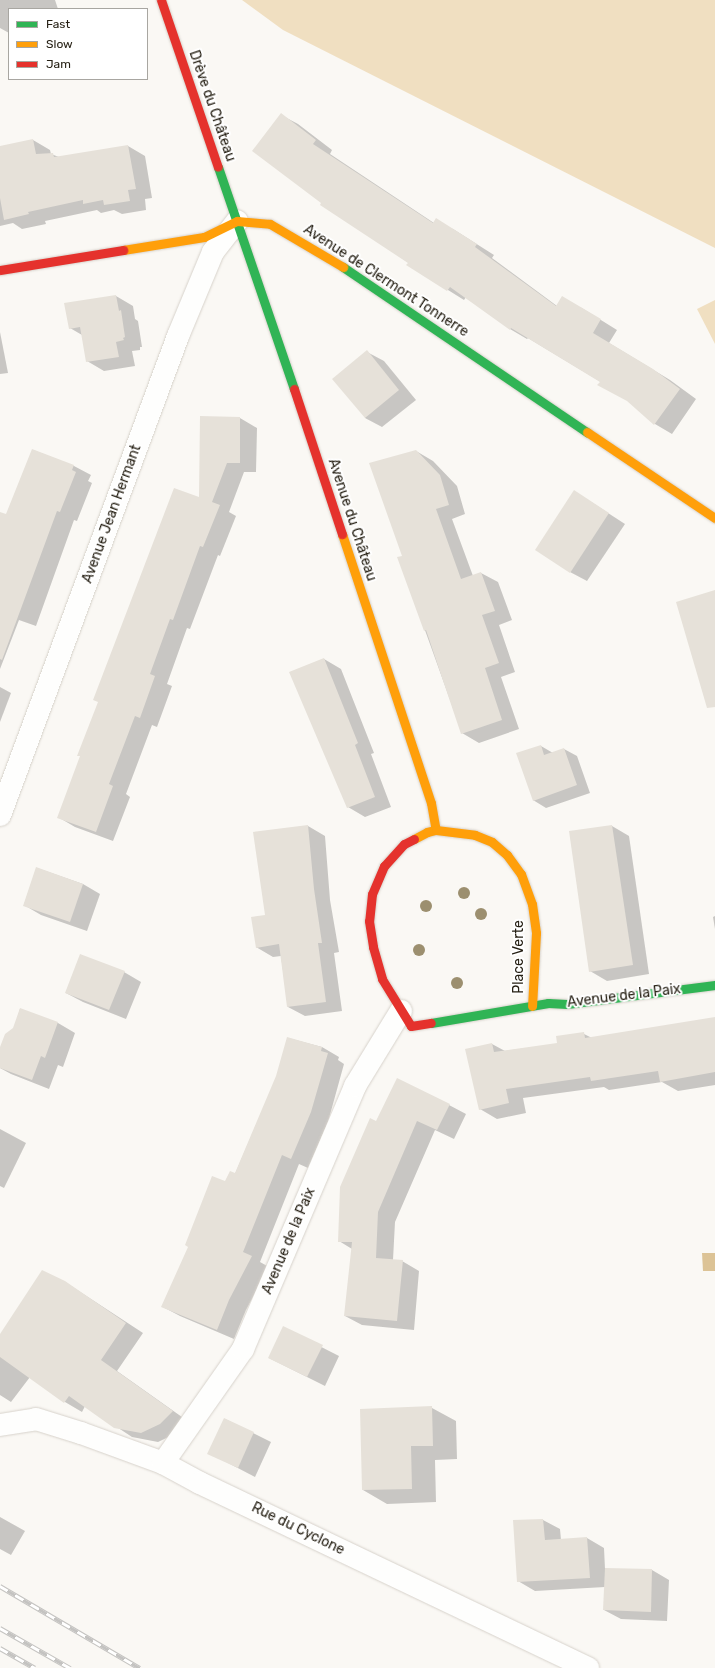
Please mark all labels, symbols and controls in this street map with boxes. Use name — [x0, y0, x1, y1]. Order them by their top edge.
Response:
legend — [8, 8, 148, 80]
text: Fast — [46, 17, 70, 31]
text: Slow — [46, 37, 73, 51]
street label: Drève du Château — [185, 48, 239, 164]
text: Jam — [46, 57, 71, 71]
street label: Avenue de Clermont Tonnerre — [300, 221, 472, 341]
street label: Avenue Jean Hermant — [79, 443, 145, 585]
street label: Avenue du Château — [324, 457, 380, 583]
street label: Place Verte — [511, 920, 527, 994]
street label: Avenue de la Paix — [566, 981, 682, 1011]
street label: Avenue de la Paix — [259, 1185, 319, 1297]
street label: Rue du Cyclone — [249, 1499, 347, 1559]

